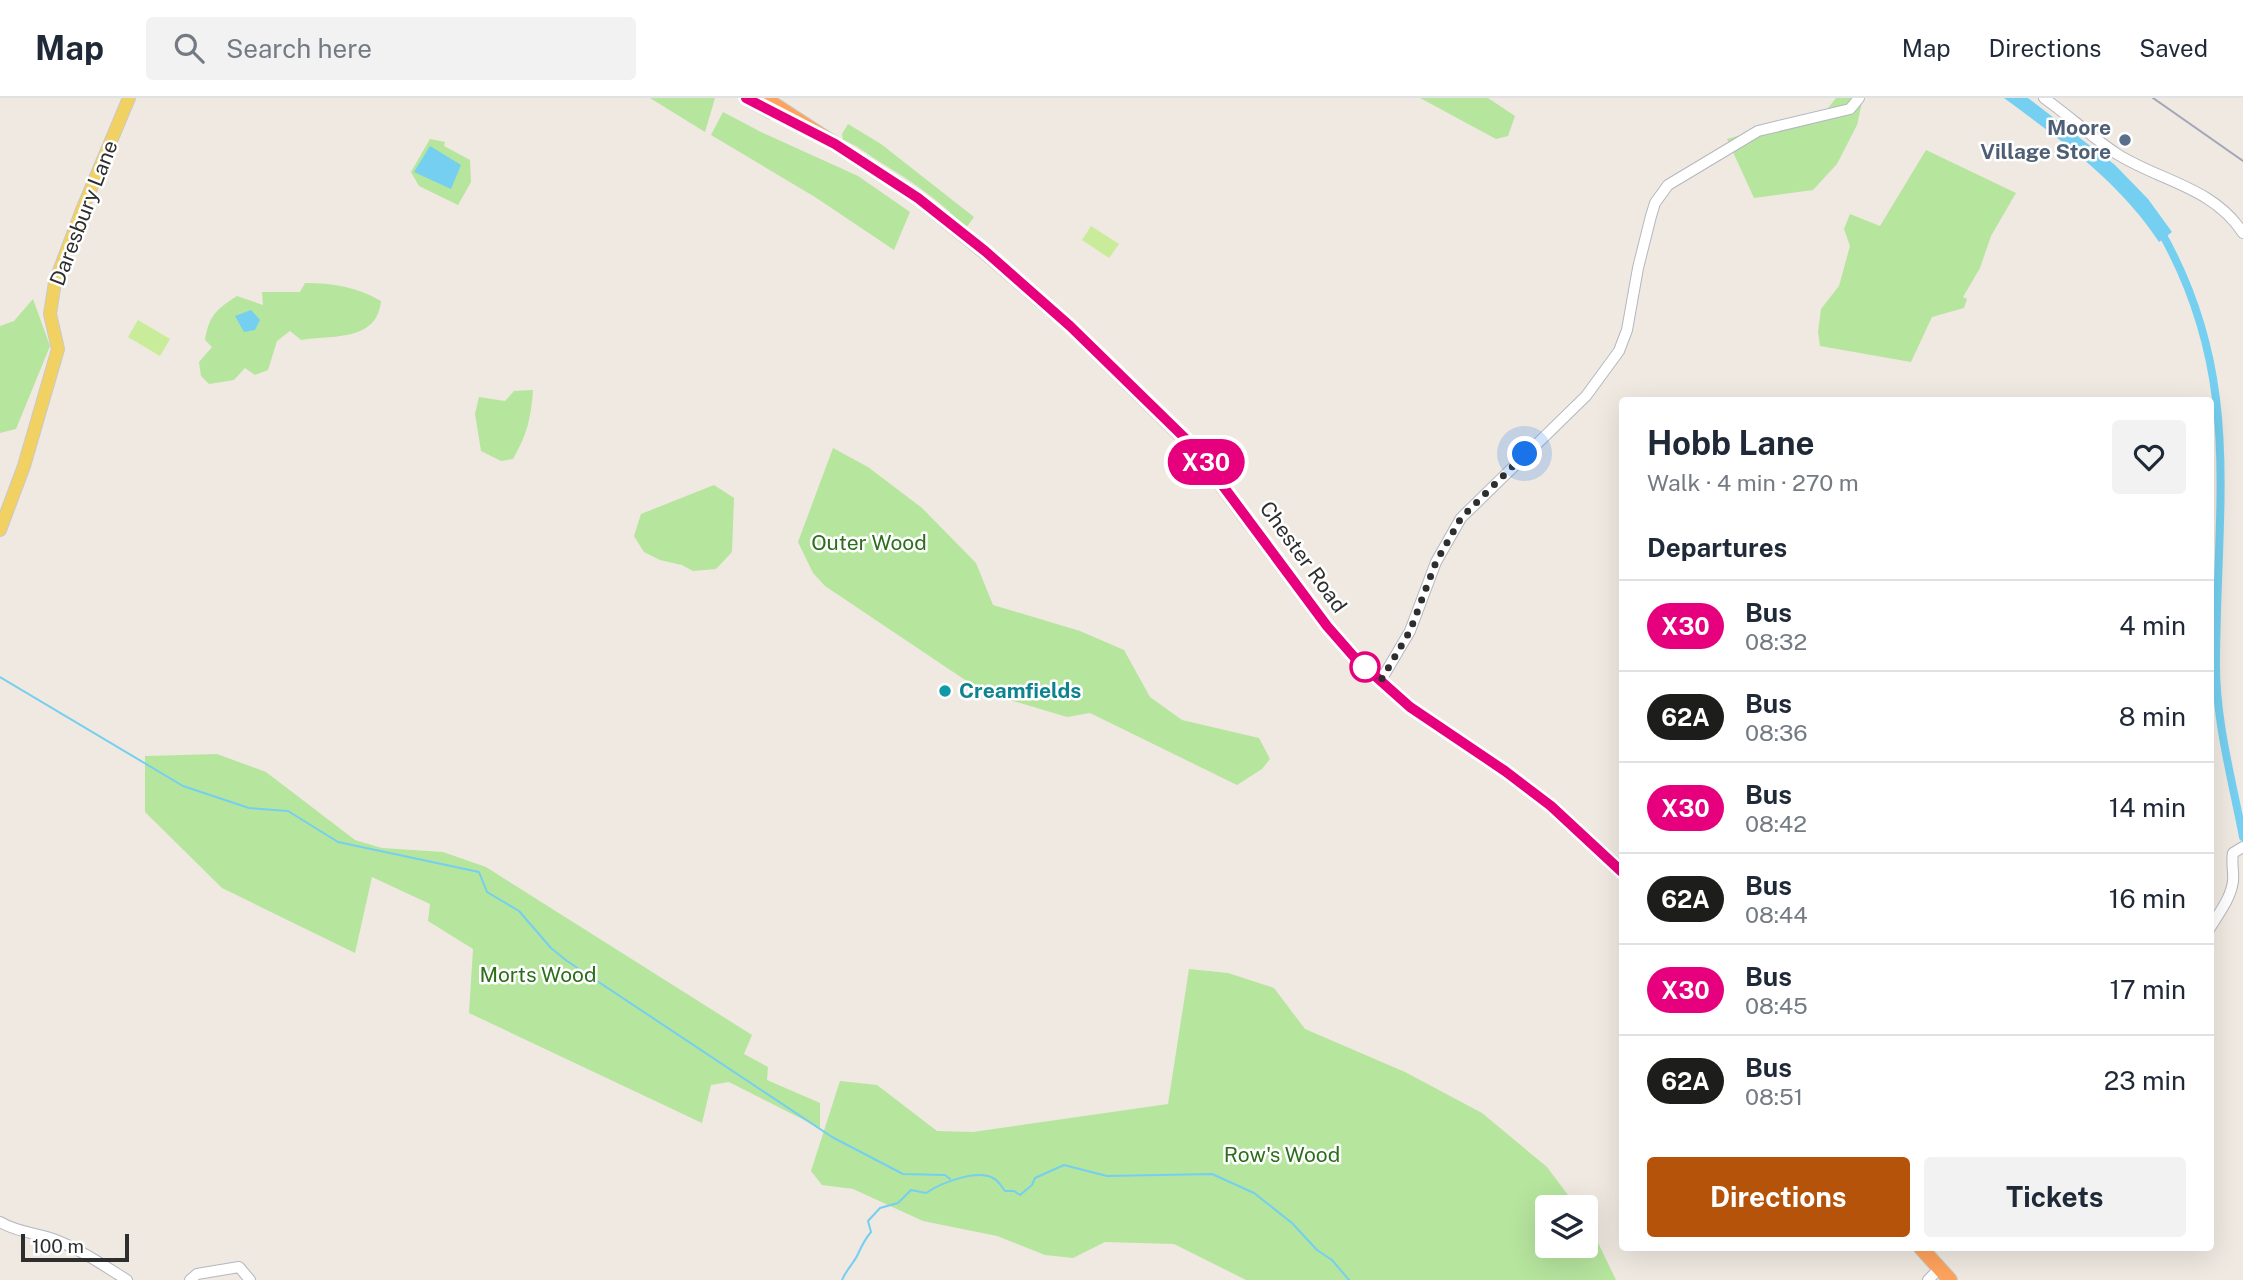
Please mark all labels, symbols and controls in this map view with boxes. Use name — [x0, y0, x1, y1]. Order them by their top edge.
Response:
search box — [146, 17, 636, 80]
text: Map — [35, 29, 104, 67]
icon: search — [170, 29, 208, 67]
text: Search here — [226, 33, 372, 64]
text: Map — [1902, 34, 1951, 62]
text: Directions — [1989, 34, 2101, 62]
text: Saved — [2139, 34, 2208, 62]
place label: Moore Village Store — [1980, 115, 2111, 164]
marker: Moore Village Store — [2117, 132, 2133, 148]
street label: Daresbury Lane — [44, 137, 123, 289]
button: heart — [2112, 420, 2186, 494]
text: Hobb Lane — [1647, 424, 1815, 462]
your location — [1507, 436, 1542, 471]
line badge: X30 — [1166, 439, 1246, 485]
text: X30 — [1182, 448, 1230, 476]
text: Walk · 4 min · 270 m — [1647, 469, 1859, 496]
street label: Chester Road — [1255, 496, 1352, 617]
park label: Outer Wood — [811, 530, 927, 555]
text: Departures — [1647, 532, 1787, 563]
text: Bus — [1745, 597, 1792, 628]
text: 4 min — [2119, 610, 2186, 641]
text: X30 — [1661, 612, 1710, 640]
text: 08:32 — [1745, 628, 1807, 655]
unlabelled marker — [1350, 652, 1380, 682]
place label: Creamfields — [959, 678, 1081, 703]
marker: Creamfields — [937, 683, 953, 699]
text: Bus — [1745, 688, 1792, 719]
text: 8 min — [2119, 701, 2186, 732]
text: 62A — [1661, 703, 1710, 731]
text: 08:36 — [1745, 719, 1808, 746]
text: Bus — [1745, 779, 1792, 810]
text: 14 min — [2109, 792, 2186, 823]
text: X30 — [1661, 794, 1710, 822]
text: 08:42 — [1745, 810, 1807, 837]
text: Bus — [1745, 870, 1792, 901]
text: 16 min — [2109, 883, 2186, 914]
text: 62A — [1661, 885, 1710, 913]
text: 08:44 — [1745, 901, 1808, 928]
text: Bus — [1745, 961, 1792, 992]
park label: Morts Wood — [480, 962, 596, 987]
text: 17 min — [2109, 974, 2186, 1005]
text: X30 — [1661, 976, 1710, 1004]
text: 08:45 — [1745, 992, 1808, 1019]
text: Bus — [1745, 1052, 1792, 1083]
text: 23 min — [2104, 1065, 2186, 1096]
text: 62A — [1661, 1067, 1710, 1095]
text: 08:51 — [1745, 1083, 1803, 1110]
park label: Row's Wood — [1224, 1142, 1340, 1167]
button: Directions — [1647, 1157, 1910, 1237]
button: Tickets — [1924, 1157, 2186, 1237]
map controls — [1535, 1195, 1598, 1258]
button: layers — [1535, 1195, 1598, 1258]
scale bar — [21, 1231, 130, 1263]
text: 100 m — [32, 1235, 84, 1257]

